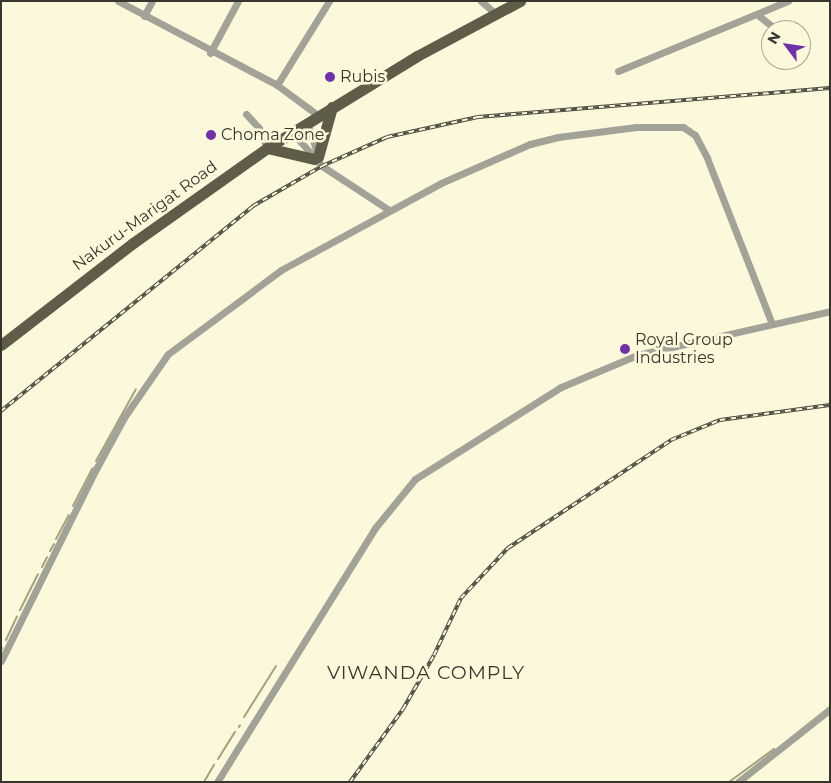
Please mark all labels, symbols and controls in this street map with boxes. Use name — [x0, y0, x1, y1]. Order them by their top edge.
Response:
north arrow — [761, 20, 811, 70]
text: N — [763, 28, 785, 47]
place label: Rubis — [340, 67, 385, 87]
marker: Rubis — [324, 71, 336, 83]
place label: Choma Zone — [221, 125, 324, 145]
marker: Choma Zone — [205, 129, 217, 141]
street label: Nakuru-Marigat Road — [69, 157, 221, 275]
place label: Royal Group Industries — [635, 330, 733, 368]
marker: Royal Group Industries — [619, 343, 631, 355]
district label: VIWANDA COMPLY — [325, 662, 527, 684]

